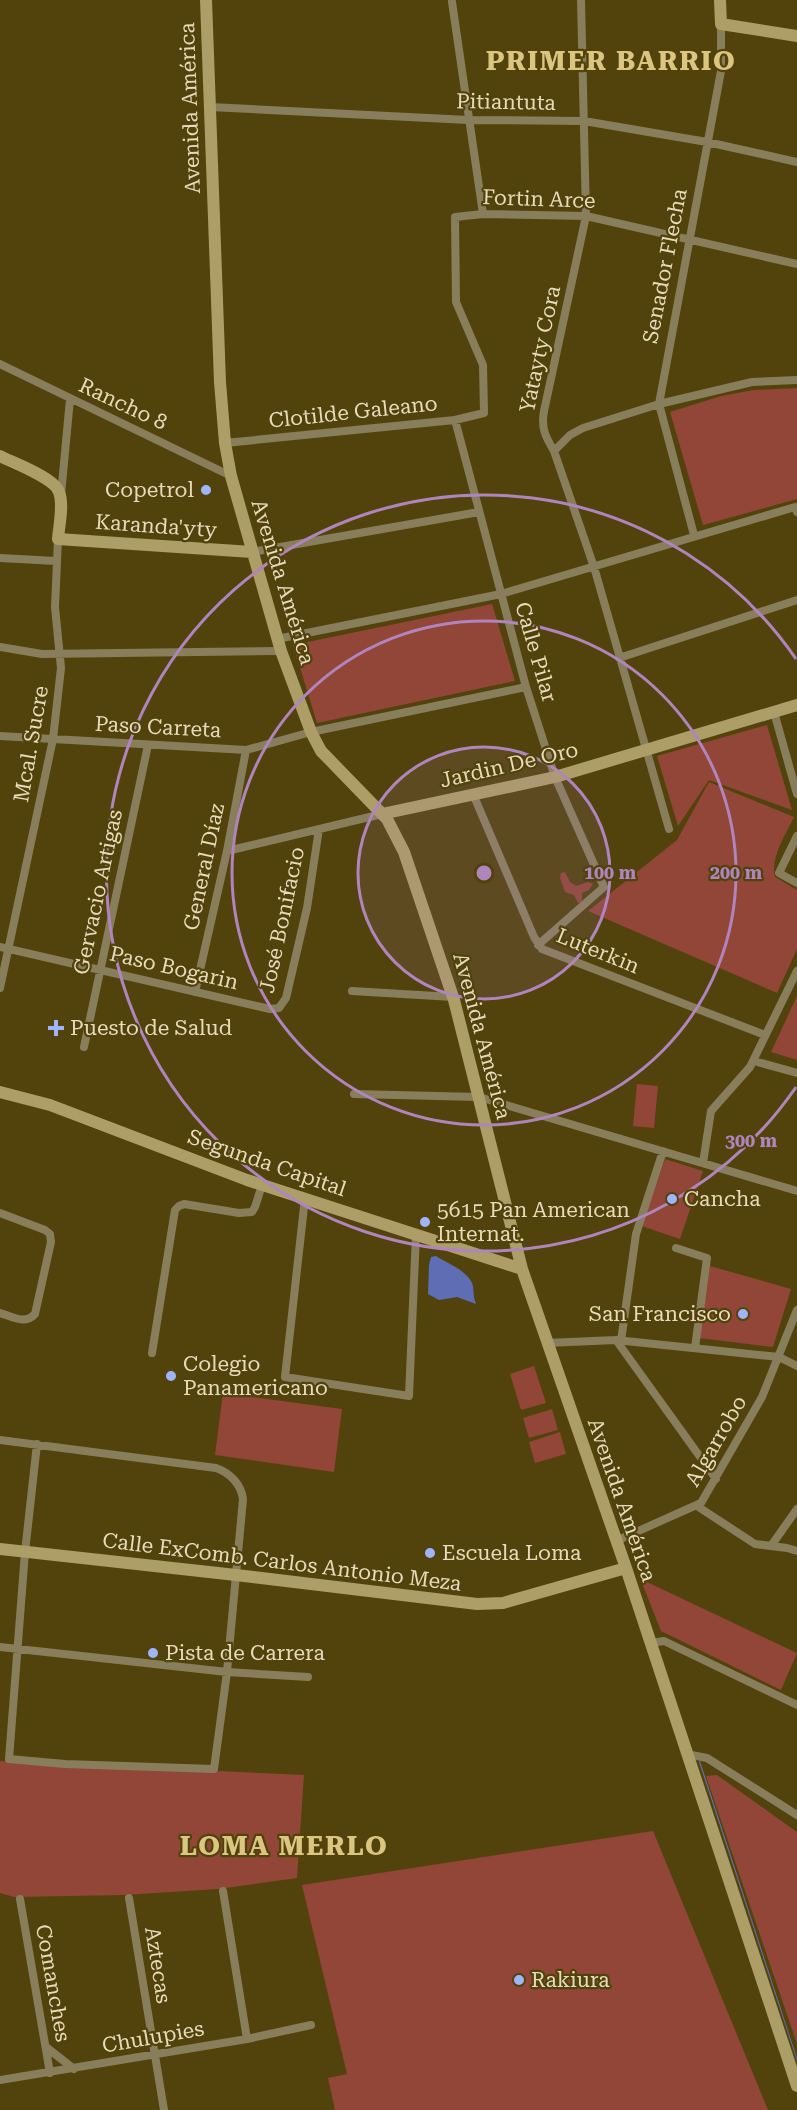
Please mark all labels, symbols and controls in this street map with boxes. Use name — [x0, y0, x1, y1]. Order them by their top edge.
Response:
street label: Avenida América — [175, 21, 205, 194]
district label: PRIMER BARRIO — [486, 45, 736, 77]
street label: Pitiantuta — [456, 89, 557, 115]
street label: Fortin Arce — [482, 185, 596, 213]
street label: Senador Flecha — [638, 186, 692, 346]
street label: Yatayty Cora — [515, 283, 565, 415]
street label: Rancho 8 — [75, 373, 171, 435]
street label: Clotilde Galeano — [267, 391, 439, 433]
place label: Copetrol — [105, 478, 194, 502]
marker: Copetrol — [199, 483, 213, 497]
street label: Avenida América — [246, 496, 320, 668]
street label: Karanda'yty — [94, 510, 218, 542]
street label: Calle Pilar — [510, 599, 562, 705]
street label: Mcal. Sucre — [9, 684, 53, 804]
street label: Paso Carreta — [94, 712, 222, 742]
street label: Jardin De Oro — [437, 737, 581, 793]
street label: General Díaz — [179, 801, 229, 933]
street label: Gervacio Artigas — [69, 807, 127, 977]
street label: José Bonifacio — [255, 845, 309, 995]
text: 100 m — [584, 862, 637, 883]
text: 200 m — [710, 862, 763, 883]
centre of rings — [474, 863, 494, 883]
street label: Luterkin — [553, 923, 643, 979]
street label: Paso Bogarin — [107, 942, 241, 995]
street label: Avenida América — [448, 950, 516, 1123]
place label: Puesto de Salud — [70, 1016, 233, 1040]
marker: Puesto de Salud — [47, 1019, 65, 1037]
street label: Segunda Capital — [185, 1125, 350, 1202]
text: 300 m — [725, 1130, 778, 1151]
place label: Cancha — [684, 1187, 761, 1211]
marker: Cancha — [665, 1192, 679, 1206]
place label: 5615 Pan American Internat. — [437, 1198, 630, 1246]
marker: 5615 Pan American Internat. — [418, 1215, 432, 1229]
place label: San Francisco — [589, 1302, 731, 1326]
marker: San Francisco — [736, 1307, 750, 1321]
place label: Colegio Panamericano — [183, 1352, 328, 1400]
marker: Colegio Panamericano — [164, 1369, 178, 1383]
street label: Algarrobo — [680, 1391, 752, 1491]
street label: Avenida América — [583, 1415, 661, 1586]
street label: Calle ExComb. Carlos Antonio Meza — [101, 1528, 463, 1596]
place label: Escuela Loma — [442, 1541, 582, 1565]
marker: Escuela Loma — [423, 1546, 437, 1560]
place label: Pista de Carrera — [165, 1641, 326, 1665]
marker: Pista de Carrera — [146, 1646, 160, 1660]
district label: LOMA MERLO — [180, 1830, 388, 1862]
street label: Comanches — [31, 1922, 75, 2044]
street label: Aztecas — [140, 1925, 176, 2005]
place label: Rakiura — [531, 1968, 610, 1992]
marker: Rakiura — [512, 1973, 526, 1987]
street label: Chulupies — [100, 2016, 206, 2058]

